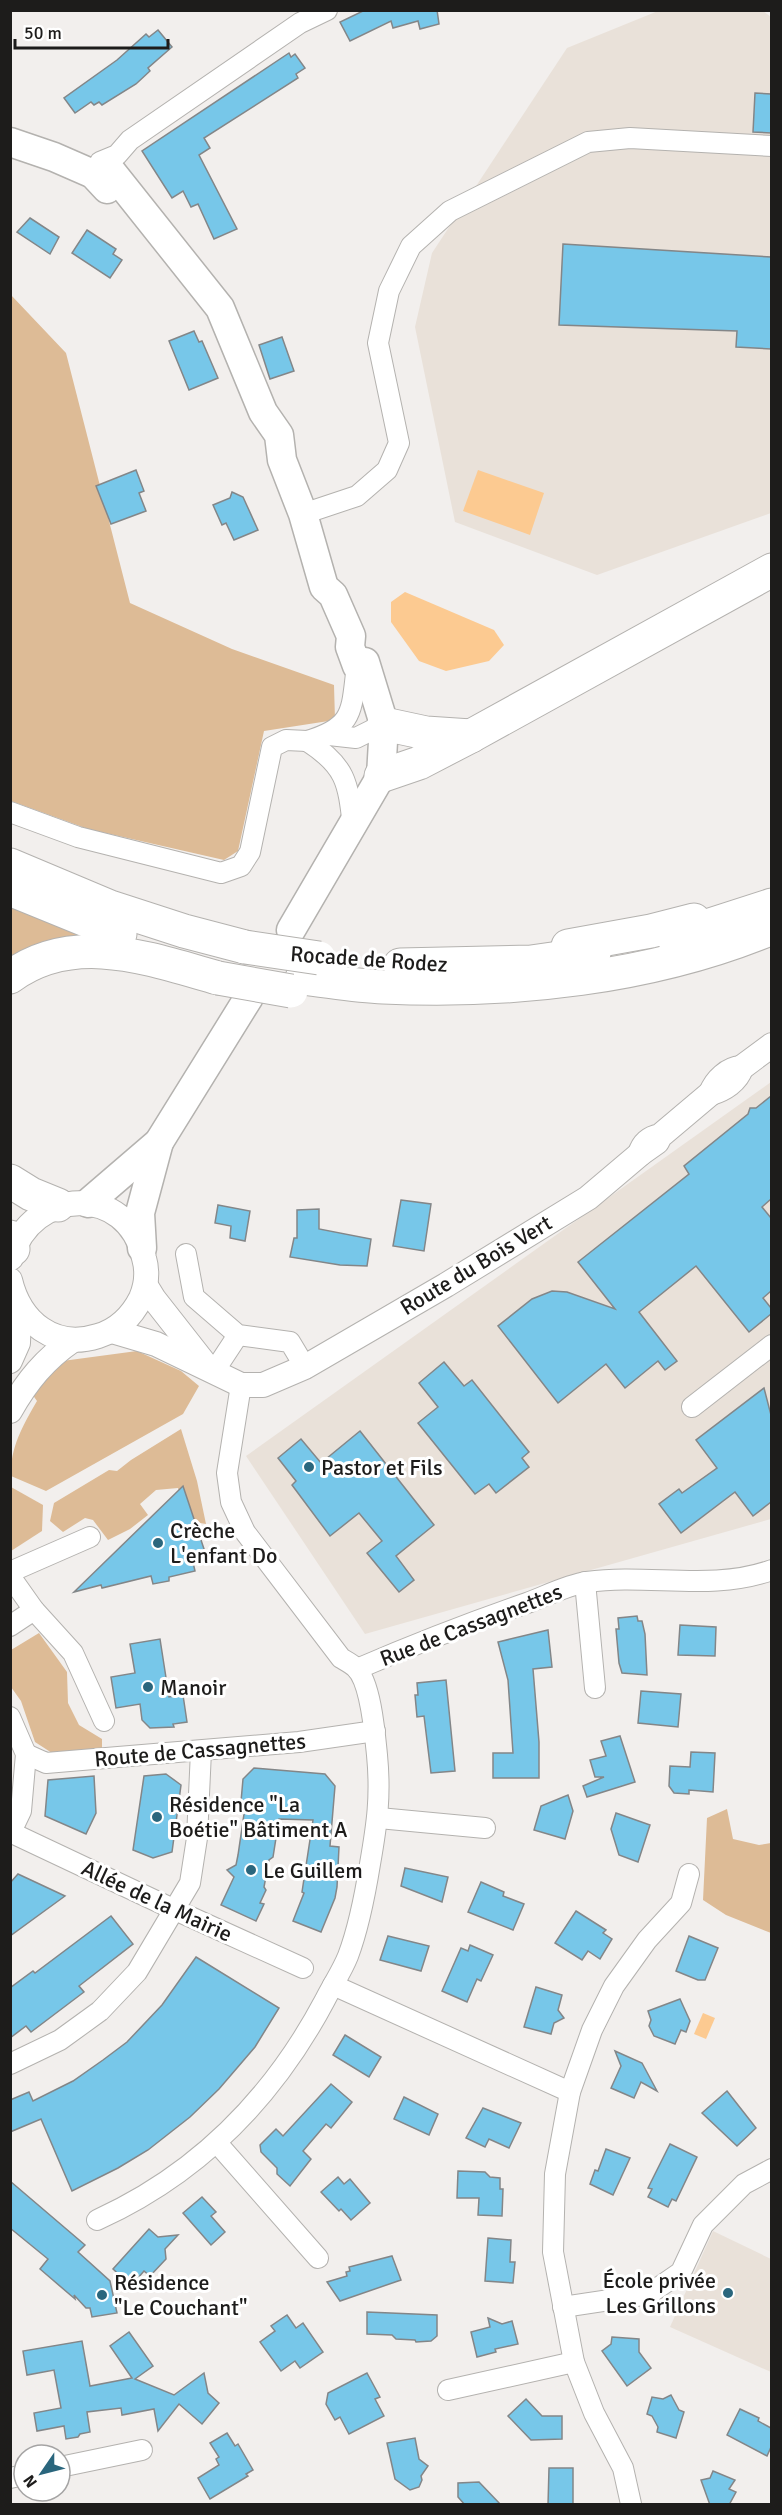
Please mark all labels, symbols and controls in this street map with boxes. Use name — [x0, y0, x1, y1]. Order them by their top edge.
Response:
scale bar — [15, 12, 168, 50]
text: 50 m — [24, 22, 62, 44]
street label: Rocade de Rodez — [289, 940, 449, 978]
street label: Route du Bois Vert — [395, 1209, 557, 1321]
place label: Pastor et Fils — [321, 1454, 443, 1481]
marker: Pastor et Fils — [302, 1460, 316, 1474]
place label: Crèche L'enfant Do — [170, 1517, 278, 1569]
marker: Crèche L'enfant Do — [151, 1536, 165, 1550]
street label: Rue de Cassagnettes — [376, 1578, 566, 1672]
place label: Manoir — [160, 1674, 226, 1701]
marker: Manoir — [141, 1680, 155, 1694]
street label: Route de Cassagnettes — [93, 1727, 307, 1773]
place label: Résidence "La Boétie" Bâtiment A — [169, 1791, 348, 1843]
marker: Résidence "La Boétie" Bâtiment A — [150, 1810, 164, 1824]
street label: Allée de la Mairie — [77, 1854, 237, 1948]
place label: Le Guillem — [263, 1857, 363, 1884]
marker: Le Guillem — [244, 1863, 258, 1877]
place label: École privée Les Grillons — [602, 2267, 716, 2319]
place label: Résidence "Le Couchant" — [114, 2269, 247, 2321]
marker: École privée Les Grillons — [721, 2286, 735, 2300]
marker: Résidence "Le Couchant" — [95, 2288, 109, 2302]
north arrow — [12, 2443, 72, 2503]
text: N — [19, 2471, 42, 2491]

